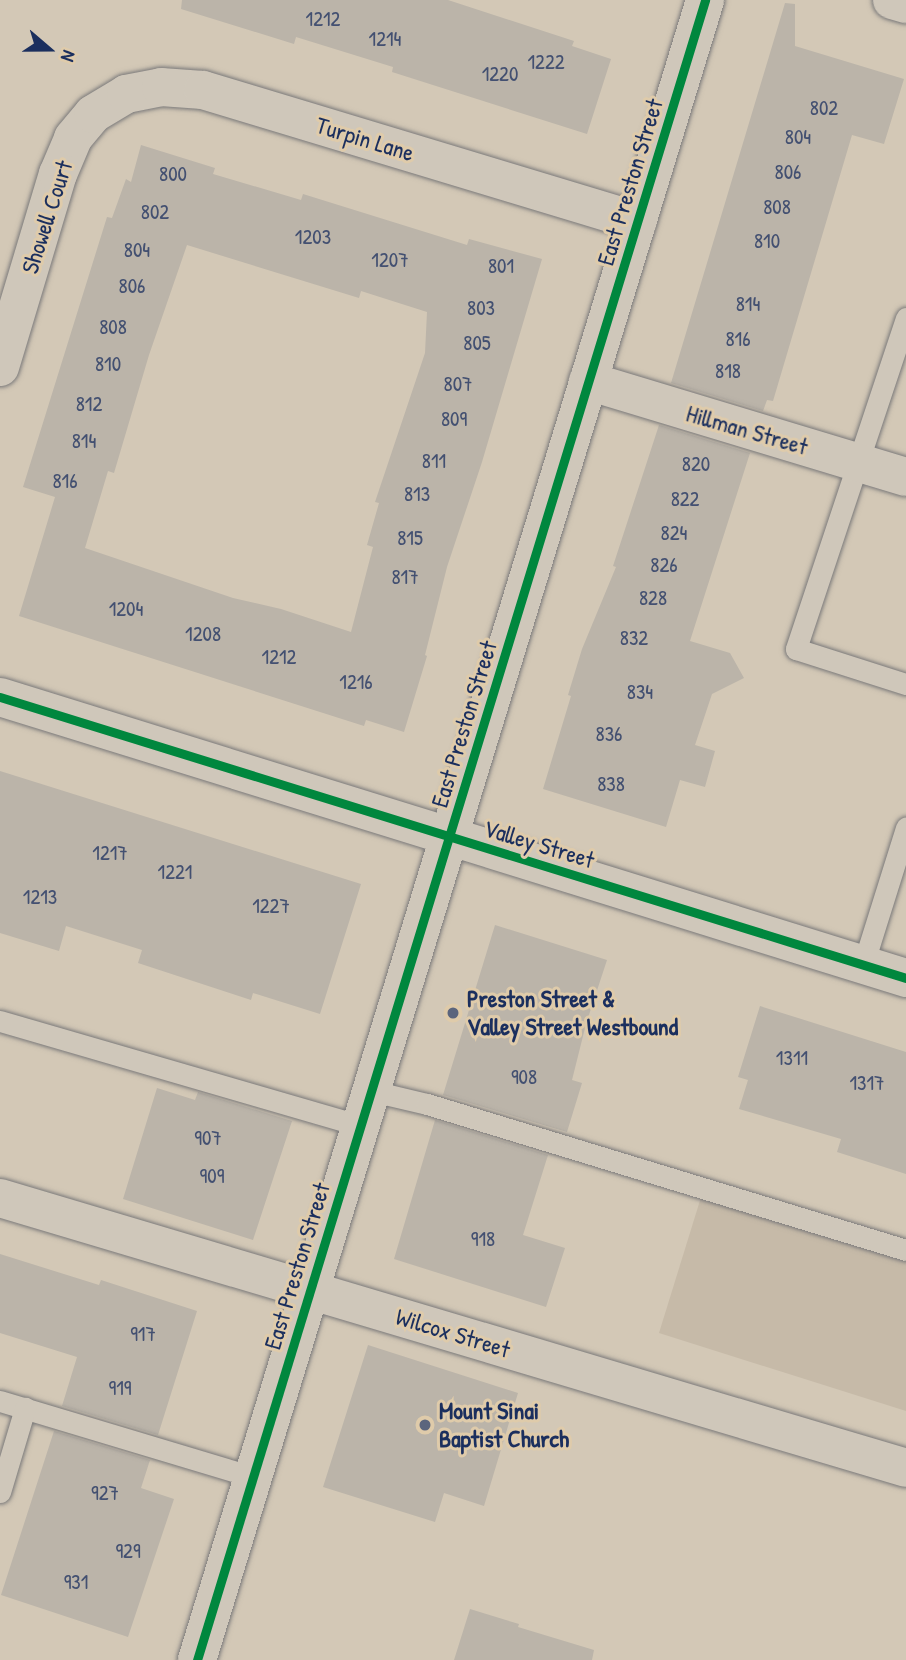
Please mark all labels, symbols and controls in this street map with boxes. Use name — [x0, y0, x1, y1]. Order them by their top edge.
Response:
house number: 1212 — [306, 6, 340, 32]
north arrow — [14, 14, 84, 84]
house number: 1214 — [369, 26, 401, 52]
text: N — [55, 47, 83, 65]
house number: 1222 — [527, 49, 565, 75]
house number: 1220 — [482, 61, 518, 87]
street label: East Preston Street — [591, 95, 669, 269]
house number: 802 — [810, 95, 838, 121]
street label: Turpin Lane — [313, 110, 417, 168]
house number: 804 — [785, 124, 811, 150]
street label: Showell Court — [15, 157, 79, 277]
house number: 806 — [775, 159, 801, 185]
house number: 800 — [159, 161, 187, 187]
house number: 808 — [763, 194, 791, 220]
house number: 802 — [141, 199, 169, 225]
house number: 1203 — [295, 224, 331, 250]
house number: 810 — [754, 228, 780, 254]
house number: 804 — [124, 237, 150, 263]
house number: 1207 — [371, 247, 409, 273]
house number: 801 — [488, 253, 514, 279]
house number: 806 — [119, 273, 145, 299]
house number: 814 — [736, 291, 760, 317]
house number: 803 — [467, 295, 495, 321]
house number: 808 — [99, 314, 127, 340]
house number: 816 — [725, 326, 751, 352]
house number: 805 — [463, 330, 491, 356]
house number: 810 — [95, 351, 121, 377]
house number: 818 — [715, 358, 741, 384]
house number: 807 — [444, 371, 472, 397]
house number: 812 — [76, 391, 102, 417]
street label: Hillman Street — [683, 399, 811, 461]
house number: 809 — [441, 406, 467, 432]
house number: 814 — [72, 428, 96, 454]
house number: 811 — [422, 448, 446, 474]
house number: 820 — [682, 451, 710, 477]
house number: 816 — [52, 468, 78, 494]
house number: 813 — [404, 481, 430, 507]
house number: 822 — [671, 486, 699, 512]
house number: 824 — [661, 520, 687, 546]
house number: 815 — [397, 525, 423, 551]
house number: 826 — [650, 552, 678, 578]
house number: 817 — [391, 564, 419, 590]
house number: 828 — [639, 585, 667, 611]
house number: 1204 — [109, 596, 143, 622]
house number: 1208 — [185, 621, 221, 647]
house number: 832 — [620, 625, 648, 651]
street label: East Preston Street — [425, 637, 503, 811]
house number: 1212 — [262, 644, 296, 670]
house number: 1216 — [339, 669, 373, 695]
house number: 834 — [627, 679, 653, 705]
house number: 836 — [596, 721, 622, 747]
house number: 838 — [597, 771, 625, 797]
street label: Valley Street — [480, 814, 598, 874]
house number: 1217 — [92, 840, 128, 866]
house number: 1221 — [158, 859, 192, 885]
house number: 1213 — [23, 884, 57, 910]
house number: 1227 — [252, 893, 290, 919]
place label: Preston Street & Valley Street Westbound — [467, 985, 678, 1041]
marker: Preston Street & Valley Street Westbound — [445, 1005, 461, 1021]
house number: 1311 — [776, 1045, 808, 1071]
house number: 908 — [511, 1064, 537, 1090]
house number: 1317 — [849, 1070, 885, 1096]
house number: 907 — [194, 1125, 222, 1151]
house number: 909 — [200, 1163, 224, 1189]
street label: East Preston Street — [258, 1179, 336, 1353]
house number: 918 — [471, 1226, 495, 1252]
street label: Wilcox Street — [393, 1302, 513, 1364]
house number: 917 — [130, 1321, 156, 1347]
house number: 919 — [108, 1375, 132, 1401]
place label: Mount Sinai Baptist Church — [439, 1397, 569, 1453]
marker: Mount Sinai Baptist Church — [417, 1417, 433, 1433]
house number: 927 — [91, 1480, 119, 1506]
house number: 929 — [115, 1538, 141, 1564]
house number: 931 — [64, 1569, 88, 1595]

